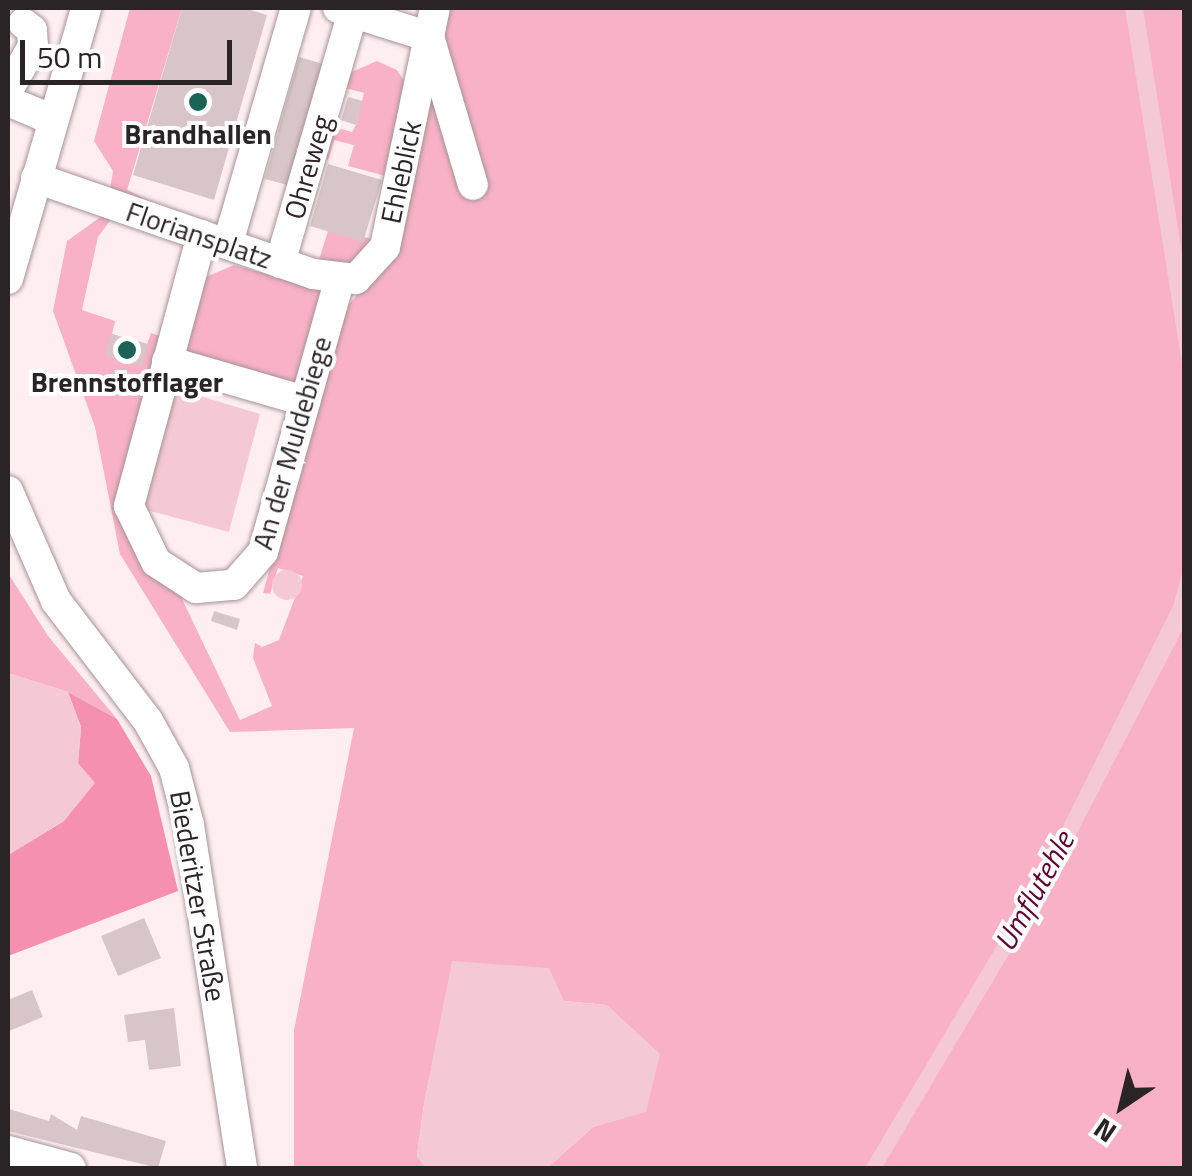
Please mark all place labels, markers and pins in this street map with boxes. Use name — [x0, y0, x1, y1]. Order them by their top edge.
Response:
marker: Brandhallen — [187, 91, 209, 113]
place label: Brandhallen — [124, 117, 272, 151]
marker: Brennstofflager — [116, 339, 138, 361]
place label: Brennstofflager — [31, 365, 223, 399]

